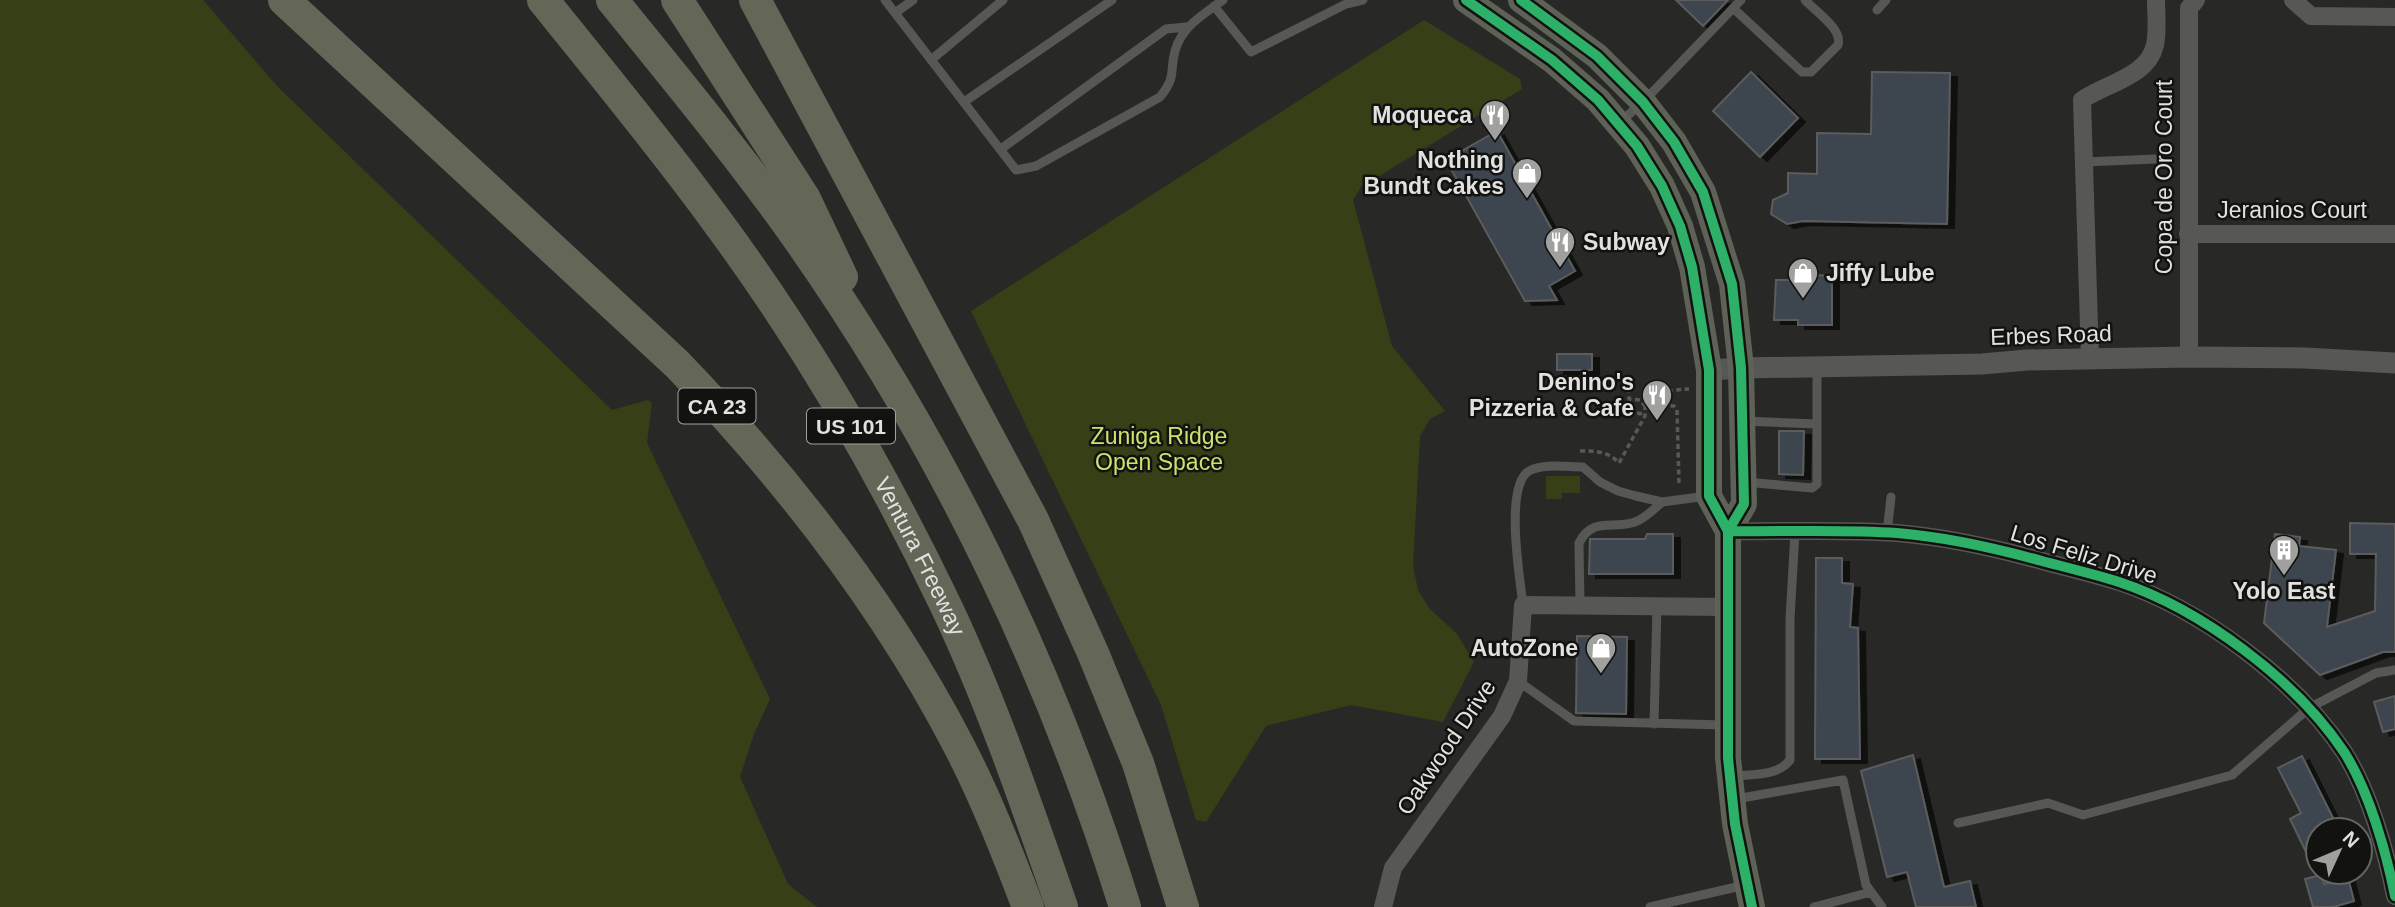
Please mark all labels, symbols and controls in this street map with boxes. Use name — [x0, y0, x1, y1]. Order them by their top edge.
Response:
street label: Copa de Oro Court — [2151, 79, 2177, 274]
restaurant icon: Moqueca — [1478, 98, 1512, 142]
place label: Moqueca — [1372, 102, 1472, 128]
place label: Nothing Bundt Cakes — [1363, 147, 1504, 199]
shop icon: Nothing Bundt Cakes — [1510, 156, 1544, 200]
street label: Jeranios Court — [2217, 197, 2367, 223]
restaurant icon: Subway — [1543, 225, 1577, 269]
place label: Subway — [1583, 229, 1670, 255]
shop icon: Jiffy Lube — [1786, 256, 1820, 300]
place label: Jiffy Lube — [1826, 260, 1935, 286]
street label: Erbes Road — [1990, 320, 2112, 350]
place label: Denino's Pizzeria & Cafe — [1469, 369, 1634, 421]
restaurant icon: Denino's Pizzeria & Cafe — [1640, 378, 1674, 422]
road number: CA 23 — [678, 388, 756, 424]
road number: US 101 — [807, 408, 895, 444]
park label: Zuniga Ridge Open Space — [1091, 423, 1227, 475]
street label: Ventura Freeway — [869, 473, 971, 640]
street label: Los Feliz Drive — [2007, 519, 2161, 589]
building icon: Yolo East — [2267, 533, 2301, 577]
place label: Yolo East — [2232, 578, 2336, 604]
shop icon: AutoZone — [1584, 631, 1618, 675]
place label: AutoZone — [1471, 635, 1578, 661]
street label: Oakwood Drive — [1391, 675, 1501, 819]
north arrow — [2304, 816, 2374, 886]
text: N — [2339, 827, 2363, 852]

